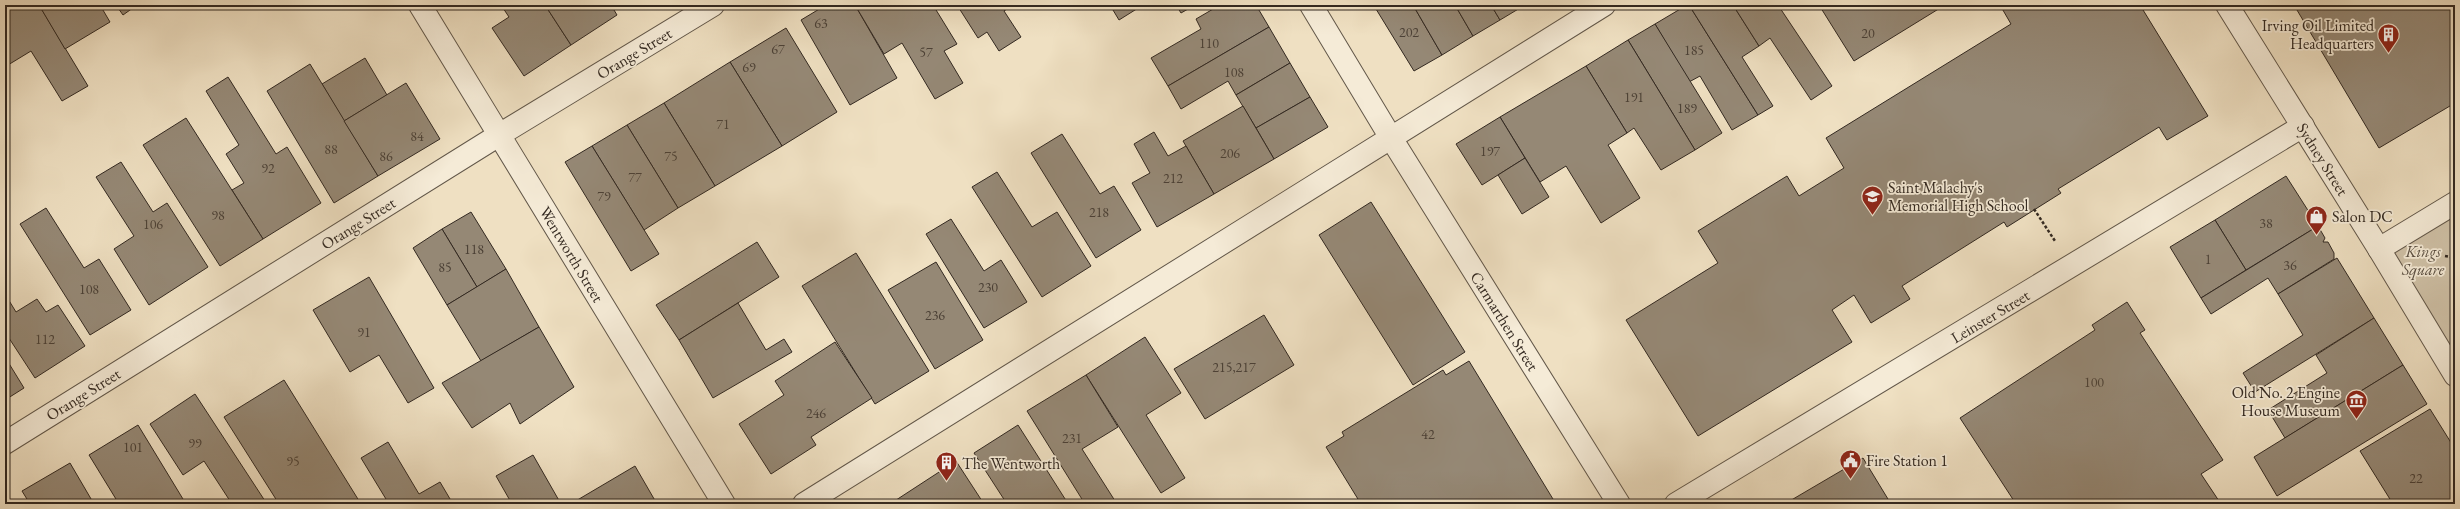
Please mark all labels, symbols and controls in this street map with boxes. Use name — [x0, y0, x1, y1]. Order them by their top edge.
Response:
house number: 63 — [814, 14, 828, 32]
place label: Irving Oil Limited Headquarters — [2262, 15, 2375, 54]
building icon: Irving Oil Limited Headquarters — [2376, 21, 2402, 54]
street label: Orange Street — [593, 23, 676, 84]
house number: 202 — [1399, 23, 1419, 41]
house number: 20 — [1861, 24, 1875, 42]
house number: 110 — [1199, 34, 1219, 52]
house number: 67 — [771, 40, 785, 58]
house number: 185 — [1684, 41, 1704, 59]
house number: 57 — [919, 43, 933, 61]
house number: 69 — [742, 58, 756, 76]
house number: 108 — [1224, 63, 1244, 81]
house number: 191 — [1624, 88, 1644, 106]
house number: 189 — [1677, 99, 1697, 117]
house number: 71 — [716, 115, 730, 133]
street label: Sydney Street — [2292, 119, 2353, 200]
house number: 84 — [410, 127, 424, 145]
house number: 88 — [324, 140, 338, 158]
house number: 197 — [1480, 142, 1500, 160]
house number: 206 — [1220, 144, 1240, 162]
house number: 86 — [379, 147, 393, 165]
house number: 75 — [664, 147, 678, 165]
house number: 92 — [261, 159, 275, 177]
house number: 77 — [628, 168, 642, 186]
house number: 212 — [1163, 169, 1183, 187]
place label: Saint Malachy's Memorial High School — [1888, 177, 2028, 216]
school or university icon: Saint Malachy's Memorial High School — [1860, 183, 1886, 216]
house number: 79 — [597, 187, 611, 205]
street label: Orange Street — [317, 192, 399, 255]
street label: Wentworth Street — [535, 202, 608, 306]
house number: 218 — [1089, 203, 1109, 221]
shop icon: Salon DC — [2303, 203, 2329, 236]
house number: 98 — [211, 206, 225, 224]
place label: Salon DC — [2332, 206, 2393, 227]
house number: 38 — [2259, 214, 2273, 232]
house number: 106 — [143, 215, 163, 233]
house number: 118 — [464, 240, 484, 258]
park label: Kings Square — [2401, 241, 2445, 281]
house number: 1 — [2205, 250, 2211, 268]
house number: 36 — [2283, 256, 2297, 274]
house number: 85 — [438, 258, 452, 276]
street label: Carmarthen Street — [1466, 268, 1544, 375]
house number: 230 — [978, 278, 998, 296]
house number: 108 — [79, 280, 99, 298]
street label: Leinster Street — [1947, 285, 2033, 348]
house number: 236 — [925, 306, 945, 324]
house number: 91 — [357, 323, 371, 341]
house number: 112 — [35, 330, 55, 348]
house number: 215,217 — [1212, 358, 1256, 376]
street label: Orange Street — [42, 363, 124, 426]
house number: 100 — [2084, 373, 2104, 391]
place label: Old No. 2 Engine House Museum — [2232, 382, 2341, 421]
museum icon: Old No. 2 Engine House Museum — [2343, 388, 2369, 421]
house number: 246 — [806, 404, 826, 422]
house number: 42 — [1421, 425, 1435, 443]
house number: 231 — [1062, 429, 1082, 447]
house number: 99 — [188, 434, 202, 452]
house number: 101 — [123, 438, 143, 456]
public building icon: Fire Station 1 — [1838, 447, 1864, 480]
building icon: The Wentworth — [934, 450, 960, 483]
place label: Fire Station 1 — [1866, 450, 1948, 471]
house number: 95 — [286, 452, 300, 470]
place label: The Wentworth — [962, 453, 1060, 474]
house number: 22 — [2409, 469, 2423, 487]

